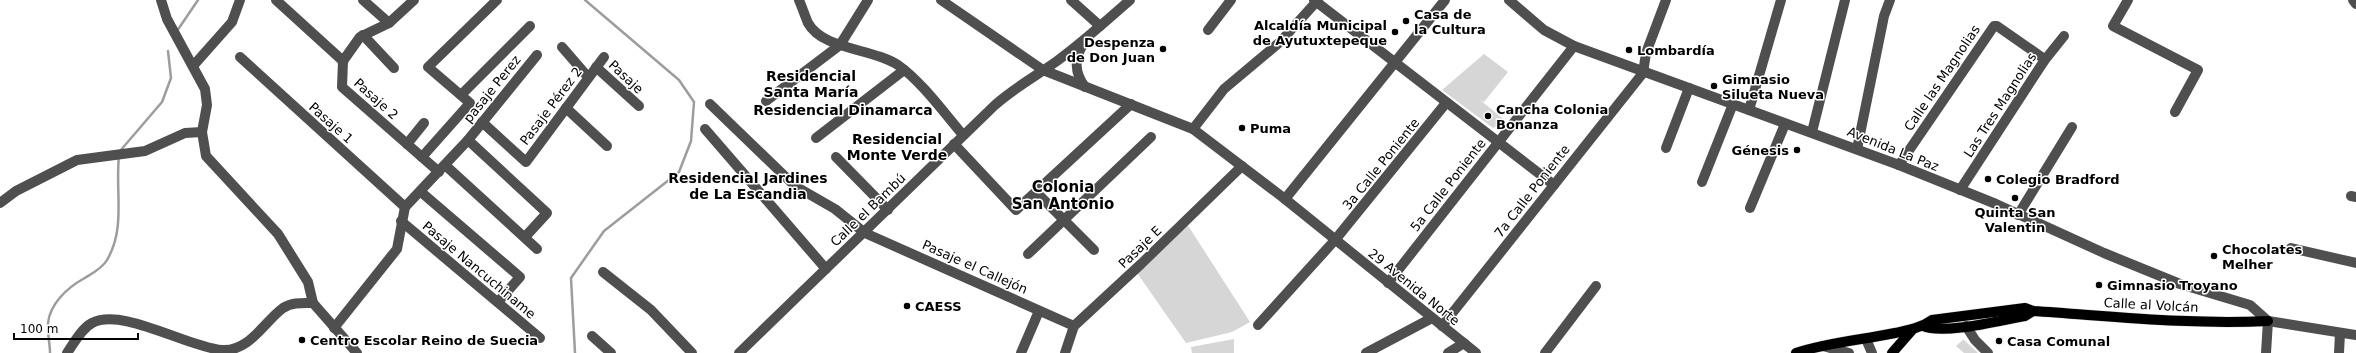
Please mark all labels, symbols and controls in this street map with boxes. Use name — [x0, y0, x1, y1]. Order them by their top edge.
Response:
place label: Casa de la Cultura — [1414, 7, 1486, 37]
marker: Casa de la Cultura — [1401, 16, 1411, 26]
place label: Alcaldía Municipal de Ayutuxtepeque — [1253, 18, 1387, 48]
street label: Calle las Magnolias — [1901, 22, 1983, 134]
marker: Alcaldía Municipal de Ayutuxtepeque — [1390, 27, 1400, 37]
place label: Despenza de Don Juan — [1067, 35, 1155, 65]
place label: Lombardía — [1637, 43, 1715, 58]
marker: Despenza de Don Juan — [1158, 44, 1168, 54]
marker: Lombardía — [1624, 45, 1634, 55]
street label: Las Tres Magnolias — [1961, 50, 2040, 160]
street label: pasaje Perez — [460, 52, 524, 126]
street label: Pasaje — [606, 57, 646, 97]
street label: Pasaje Pérez 2 — [517, 64, 585, 148]
district label: Residencial Santa María — [763, 68, 859, 100]
place label: Gimnasio Silueta Nueva — [1722, 72, 1824, 102]
street label: Pasaje 2 — [351, 75, 401, 123]
marker: Gimnasio Silueta Nueva — [1709, 81, 1719, 91]
street label: Pasaje 1 — [306, 99, 356, 147]
district label: Residencial Dinamarca — [753, 102, 933, 118]
place label: Cancha Colonia Bonanza — [1496, 102, 1608, 132]
marker: Cancha Colonia Bonanza — [1483, 111, 1493, 121]
street label: 3a Calle Poniente — [1340, 115, 1422, 213]
place label: Puma — [1250, 121, 1291, 136]
marker: Puma — [1237, 123, 1247, 133]
street label: Avenida La Paz — [1845, 124, 1941, 174]
district label: Residencial Monte Verde — [847, 131, 947, 163]
street label: 5a Calle Poniente — [1407, 136, 1489, 234]
street label: 7a Calle Poniente — [1491, 142, 1573, 240]
place label: Génesis — [1732, 143, 1789, 158]
marker: Génesis — [1792, 145, 1802, 155]
district label: Residencial Jardines de La Escandia — [668, 170, 828, 202]
street label: Calle el Bambú — [827, 171, 909, 249]
place label: Colegio Bradford — [1996, 172, 2120, 187]
marker: Colegio Bradford — [1983, 174, 1993, 184]
district label: Colonia San Antonio — [1012, 178, 1114, 213]
marker: Quinta San Valentin — [2010, 193, 2020, 203]
place label: Quinta San Valentin — [1975, 205, 2055, 235]
street label: Pasaje Nancuchiname — [419, 218, 539, 322]
street label: Pasaje E — [1115, 223, 1165, 271]
street label: Pasaje el Callejón — [920, 237, 1030, 297]
place label: Chocolates Melher — [2222, 242, 2303, 272]
street label: 29 Avenida Norte — [1365, 246, 1463, 328]
marker: Chocolates Melher — [2209, 251, 2219, 261]
place label: Gimnasio Troyano — [2107, 278, 2238, 293]
marker: Gimnasio Troyano — [2094, 280, 2104, 290]
street label: Calle al Volcán — [2103, 295, 2199, 315]
place label: CAESS — [915, 299, 962, 314]
marker: CAESS — [902, 301, 912, 311]
scale bar — [14, 315, 138, 341]
text: 100 m — [20, 322, 58, 336]
place label: Centro Escolar Reino de Suecia — [310, 333, 538, 348]
place label: Casa Comunal — [2007, 334, 2110, 349]
marker: Centro Escolar Reino de Suecia — [297, 335, 307, 345]
marker: Casa Comunal — [1994, 336, 2004, 346]

